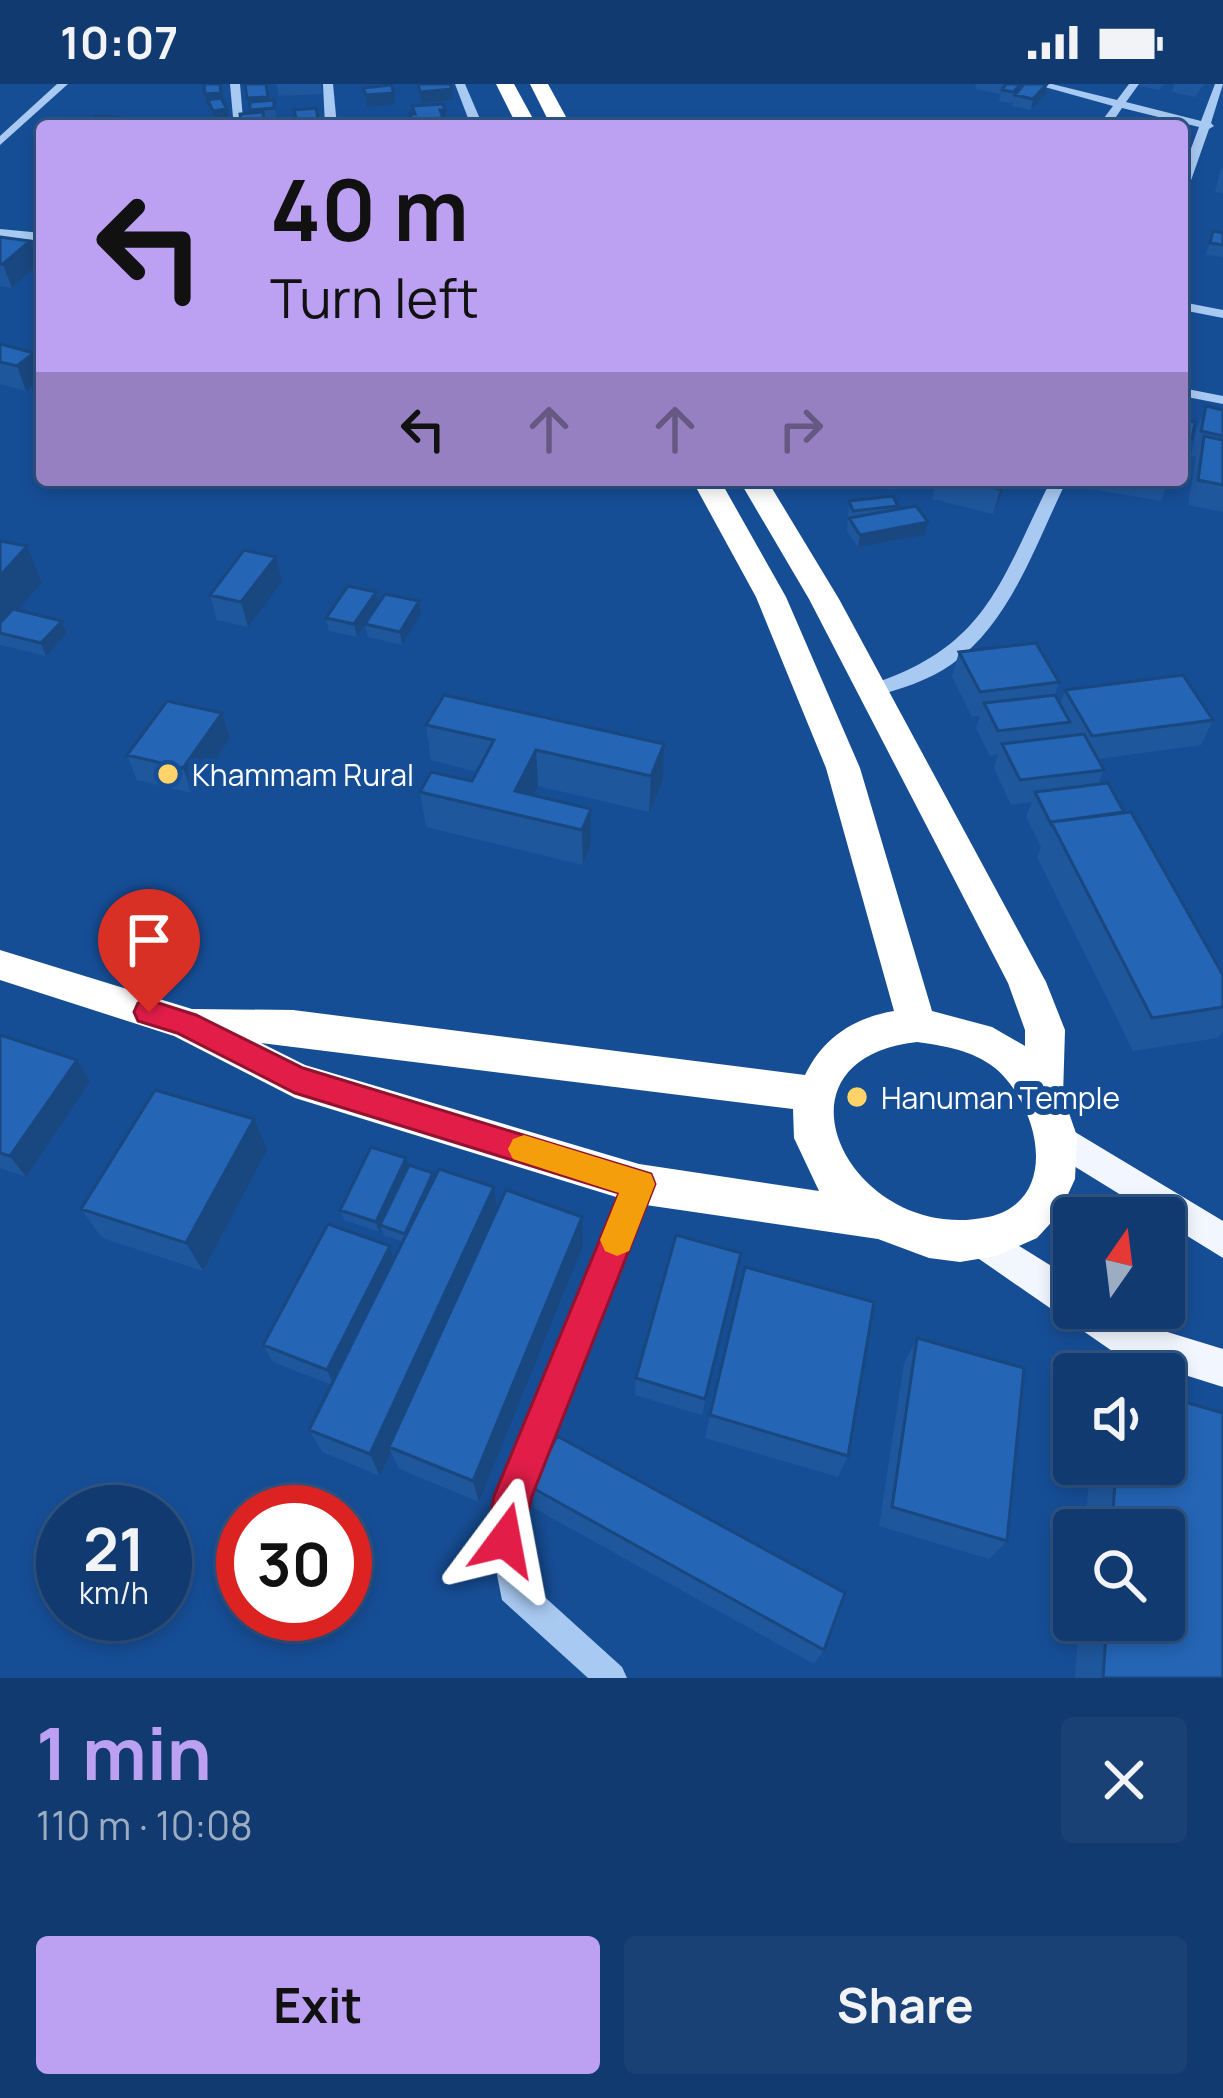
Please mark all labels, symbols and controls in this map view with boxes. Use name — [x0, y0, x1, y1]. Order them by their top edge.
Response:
text: 10:07 — [60, 11, 178, 73]
text: 40 m — [270, 151, 469, 266]
icon: left — [72, 168, 228, 324]
text: Turn left — [270, 260, 479, 334]
icon: left — [390, 396, 456, 462]
icon: ahead — [516, 396, 582, 462]
icon: ahead — [642, 396, 708, 462]
icon: right — [768, 396, 834, 462]
place label: Khammam Rural — [192, 754, 414, 795]
marker: Khammam Rural — [155, 761, 181, 787]
pin — [98, 889, 200, 1012]
icon: arrive — [116, 907, 182, 973]
place label: Hanuman Temple — [881, 1077, 1120, 1118]
marker: Hanuman Temple — [844, 1084, 870, 1110]
north arrow — [1053, 1197, 1185, 1329]
map controls — [1053, 1197, 1185, 1641]
button: sound — [1053, 1353, 1185, 1485]
position arrow — [442, 1477, 568, 1603]
speed limit sign: 30 — [216, 1485, 372, 1641]
text: 21 — [83, 1507, 145, 1589]
button: search — [1053, 1509, 1185, 1641]
text: km/h — [79, 1572, 149, 1613]
text: 1 min — [36, 1703, 212, 1802]
button: close — [1061, 1717, 1187, 1843]
text: 110 m · 10:08 — [36, 1798, 253, 1852]
button: Exit — [36, 1936, 600, 2074]
button: Share — [624, 1936, 1187, 2074]

